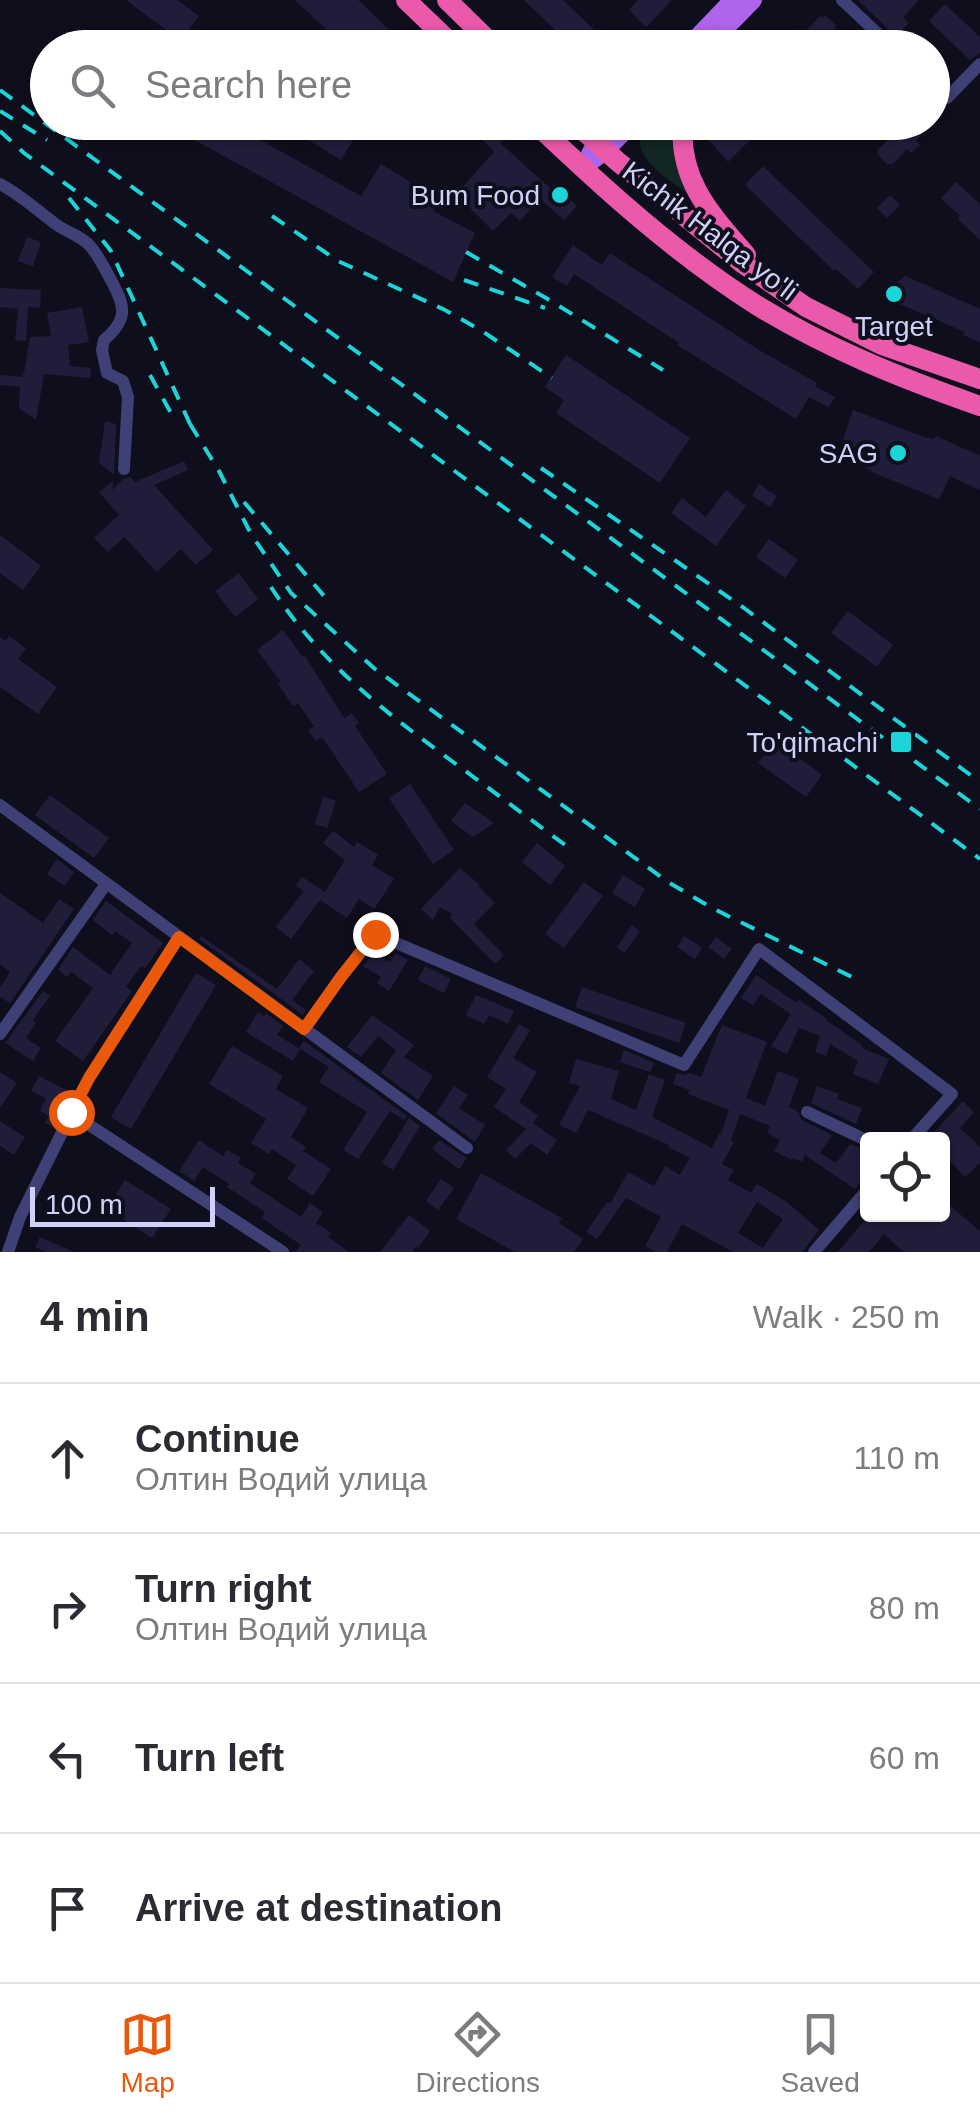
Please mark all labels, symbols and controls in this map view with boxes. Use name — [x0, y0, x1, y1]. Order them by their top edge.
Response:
search box — [30, 30, 950, 140]
icon: search — [65, 58, 120, 113]
text: Search here — [145, 64, 352, 106]
street label: Kichik Halqa yo'li — [617, 155, 803, 307]
place label: Bum Food — [411, 180, 540, 211]
marker: Bum Food — [549, 184, 571, 206]
marker: Target — [883, 283, 905, 305]
place label: Target — [855, 311, 933, 342]
place label: SAG — [819, 438, 878, 469]
marker: SAG — [887, 442, 909, 464]
place label: To'qimachi — [747, 727, 878, 758]
marker: To'qimachi — [888, 729, 914, 755]
route end — [353, 912, 399, 958]
route start — [49, 1090, 95, 1136]
map controls — [860, 1132, 950, 1222]
button: locate — [860, 1132, 950, 1222]
scale bar — [30, 1182, 215, 1226]
text: 100 m — [45, 1189, 123, 1220]
text: 4 min — [40, 1293, 150, 1340]
text: Walk · 250 m — [753, 1299, 940, 1335]
text: Continue — [135, 1418, 300, 1460]
icon: ahead — [40, 1431, 95, 1486]
text: 110 m — [853, 1440, 940, 1476]
text: Олтин Водий улица — [135, 1461, 427, 1497]
text: Turn right — [135, 1568, 312, 1610]
icon: right — [40, 1581, 95, 1636]
text: 80 m — [869, 1590, 940, 1626]
text: Олтин Водий улица — [135, 1611, 427, 1647]
icon: left — [40, 1731, 95, 1786]
text: Turn left — [135, 1737, 284, 1779]
text: 60 m — [869, 1740, 940, 1776]
icon: arrive — [40, 1881, 95, 1936]
text: Arrive at destination — [135, 1887, 502, 1929]
tab: Map — [120, 2007, 175, 2099]
tab: Directions — [416, 2007, 540, 2099]
tab: Saved — [780, 2007, 860, 2099]

